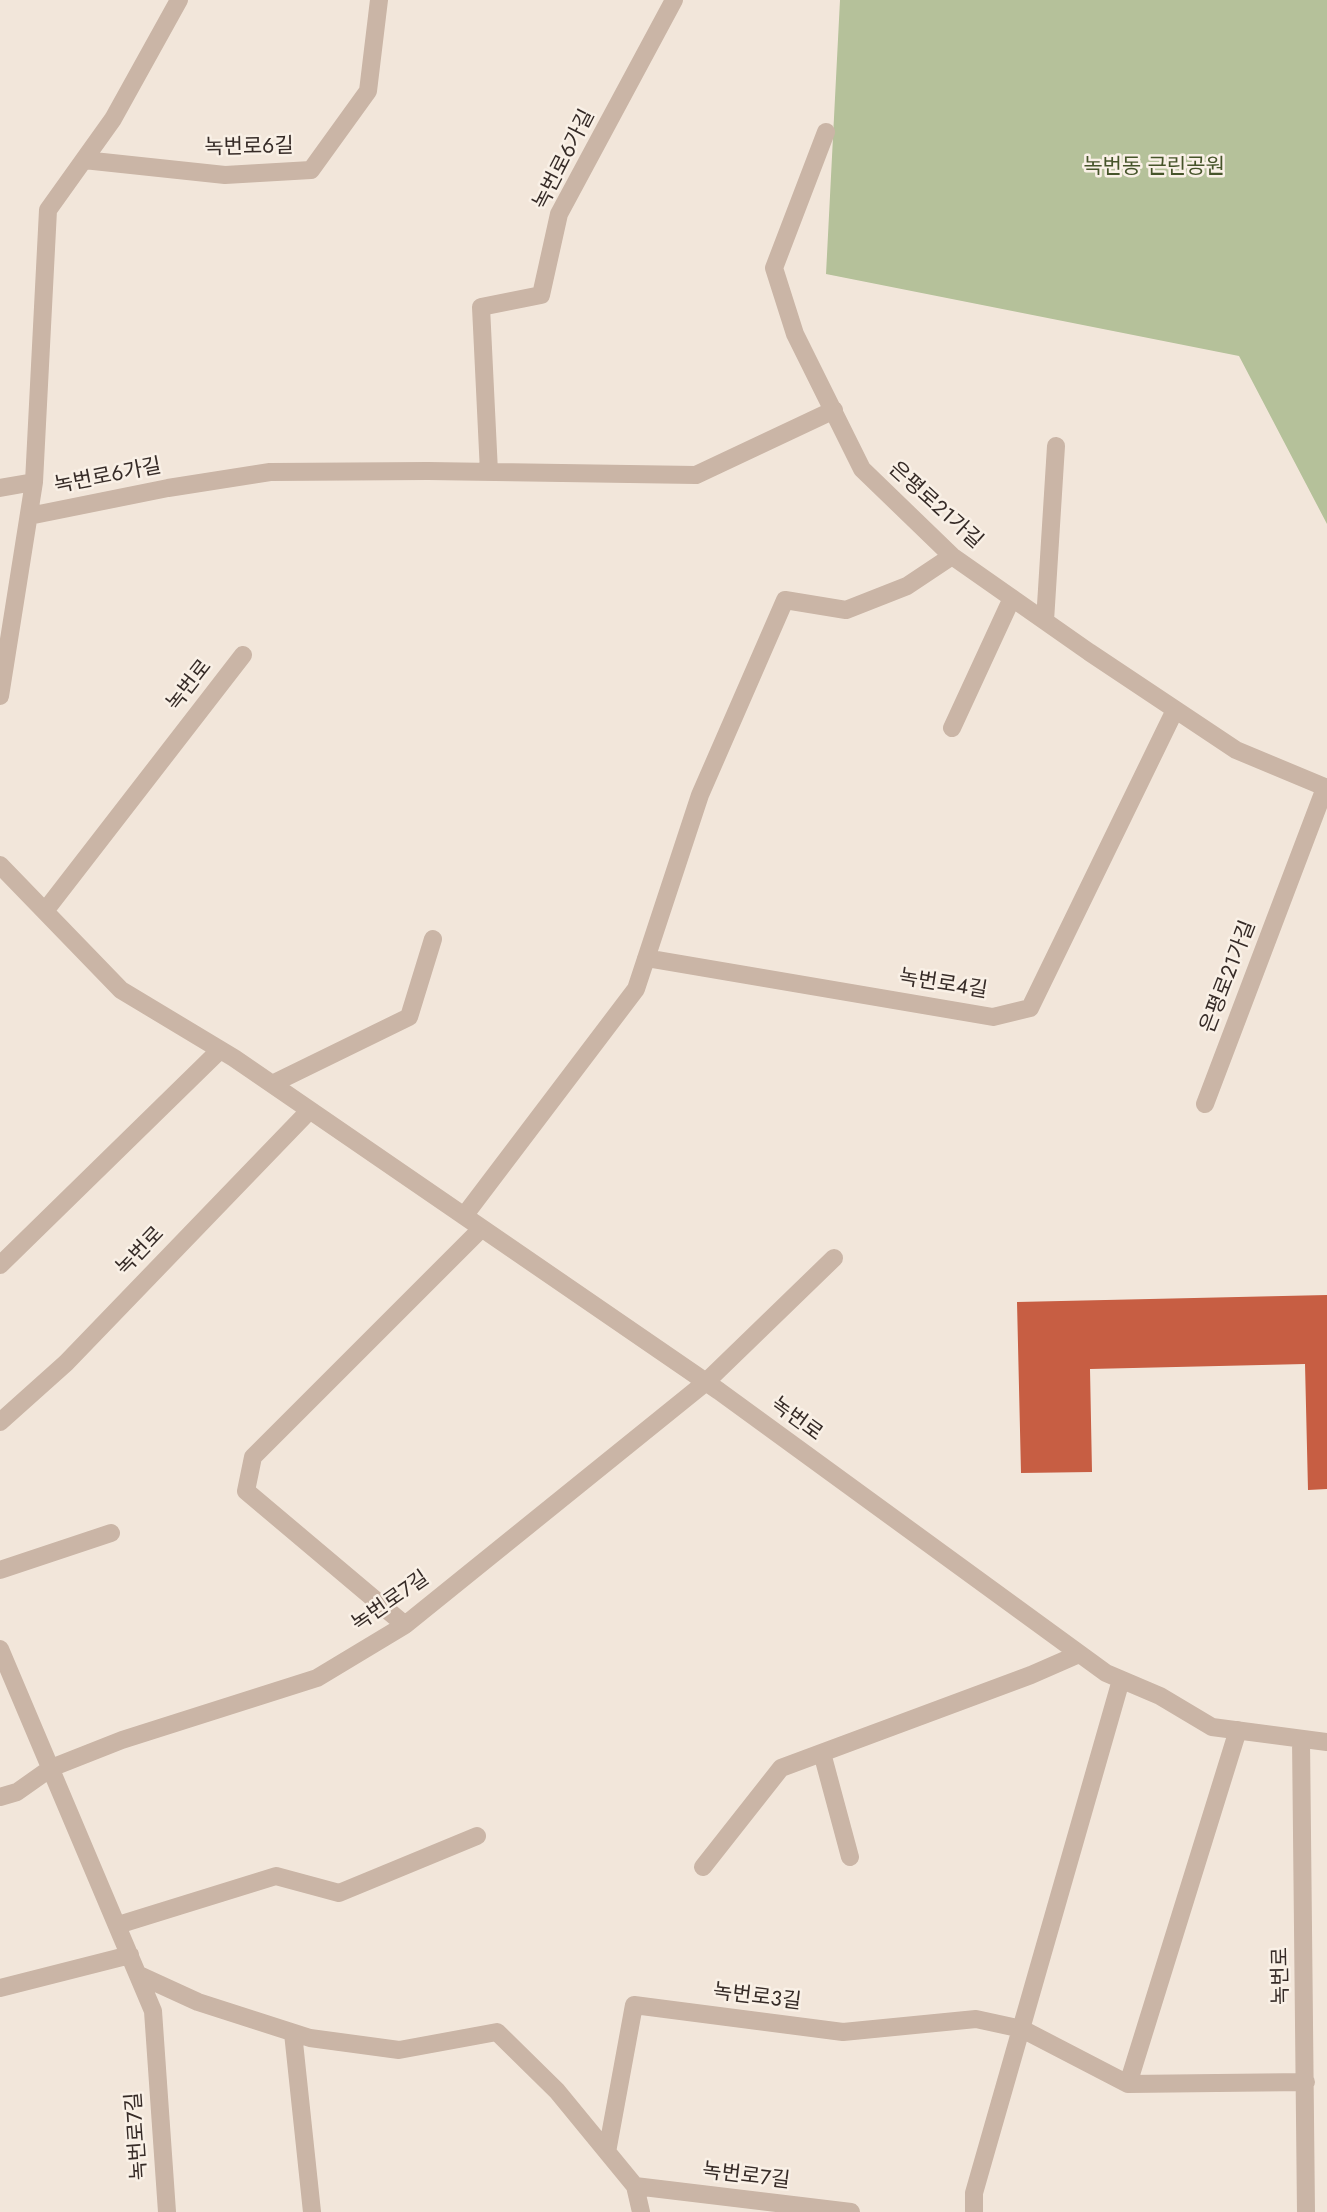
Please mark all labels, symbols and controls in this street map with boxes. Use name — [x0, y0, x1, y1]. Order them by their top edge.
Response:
street label: 녹번로6가길 — [529, 106, 601, 214]
street label: 녹번로6길 — [204, 135, 294, 161]
park label: 녹번동 근린공원 — [1083, 155, 1225, 181]
street label: 녹번로6가길 — [52, 454, 164, 500]
street label: 은평로21가길 — [883, 457, 987, 555]
street label: 녹번로 — [162, 655, 218, 717]
street label: 은평로21가길 — [1196, 917, 1262, 1037]
street label: 녹번로4길 — [897, 966, 989, 1004]
street label: 녹번로 — [112, 1222, 170, 1282]
street label: 녹번로 — [765, 1393, 827, 1447]
street label: 녹번로7길 — [348, 1566, 434, 1638]
street label: 녹번로 — [1269, 1947, 1295, 2005]
street label: 녹번로3길 — [711, 1980, 803, 2016]
street label: 녹번로7길 — [122, 2091, 154, 2181]
street label: 녹번로7길 — [701, 2159, 791, 2195]

